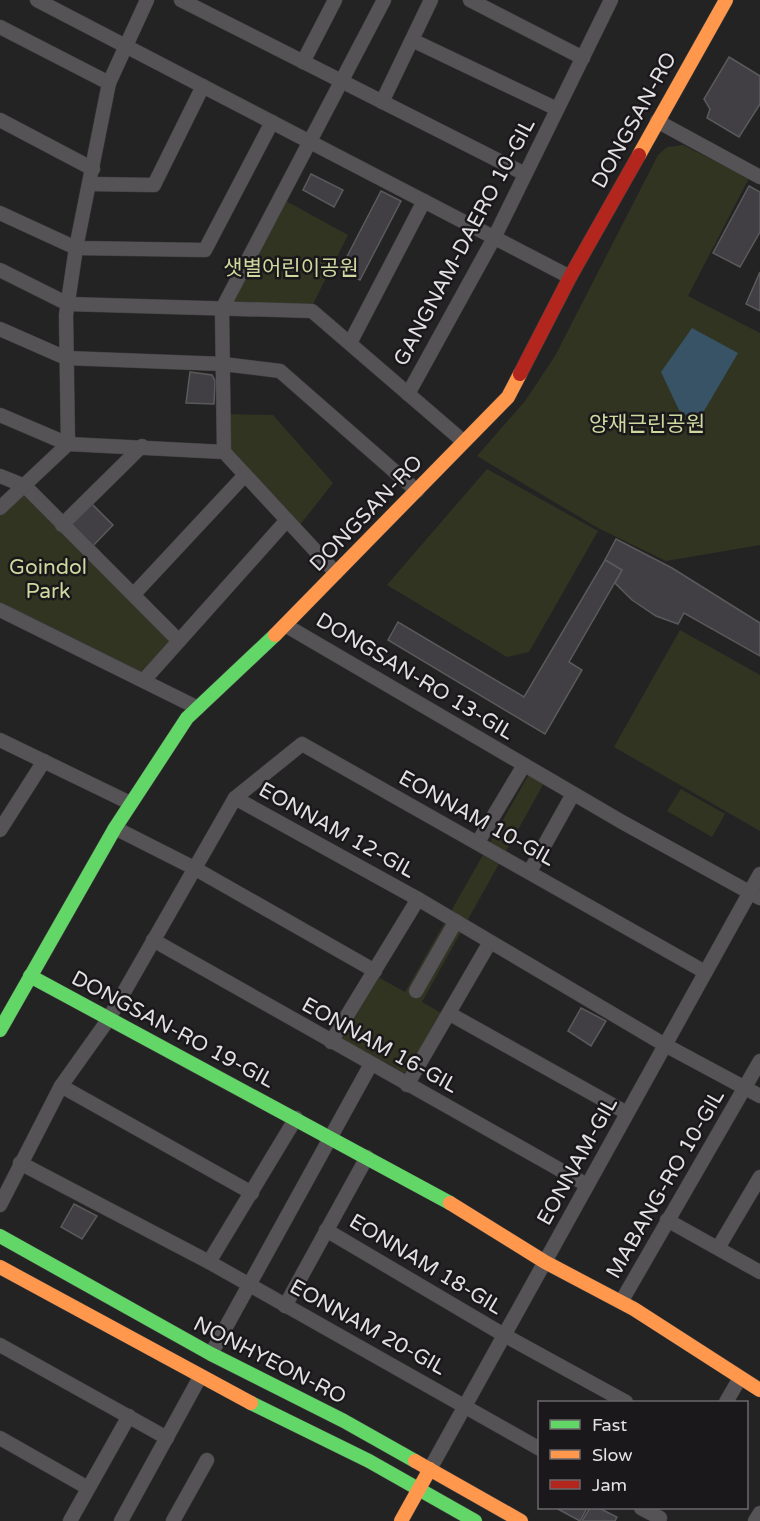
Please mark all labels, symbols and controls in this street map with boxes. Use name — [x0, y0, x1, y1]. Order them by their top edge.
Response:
street label: DONGSAN-RO — [587, 48, 682, 193]
street label: GANGNAM-DAERO 10-GIL — [388, 114, 540, 370]
park label: 샛별어린이공원 — [223, 256, 359, 281]
park label: 양재근린공원 — [589, 412, 705, 437]
street label: DONGSAN-RO — [305, 450, 428, 577]
park label: Goindol Park — [9, 555, 87, 604]
street label: DONGSAN-RO 13-GIL — [311, 608, 518, 745]
street label: EONNAM 10-GIL — [394, 765, 559, 872]
street label: EONNAM 12-GIL — [254, 777, 419, 884]
street label: DONGSAN-RO 19-GIL — [67, 965, 278, 1094]
street label: EONNAM 16-GIL — [297, 992, 462, 1099]
street label: MABANG-RO 10-GIL — [601, 1085, 730, 1283]
street label: EONNAM-GIL — [532, 1093, 623, 1230]
street label: EONNAM 18-GIL — [345, 1209, 507, 1320]
street label: EONNAM 20-GIL — [285, 1274, 450, 1381]
street label: NONHYEON-RO — [189, 1311, 350, 1410]
legend — [538, 1401, 748, 1509]
text: Fast — [592, 1414, 627, 1436]
text: Slow — [592, 1444, 633, 1466]
text: Jam — [592, 1474, 627, 1496]

